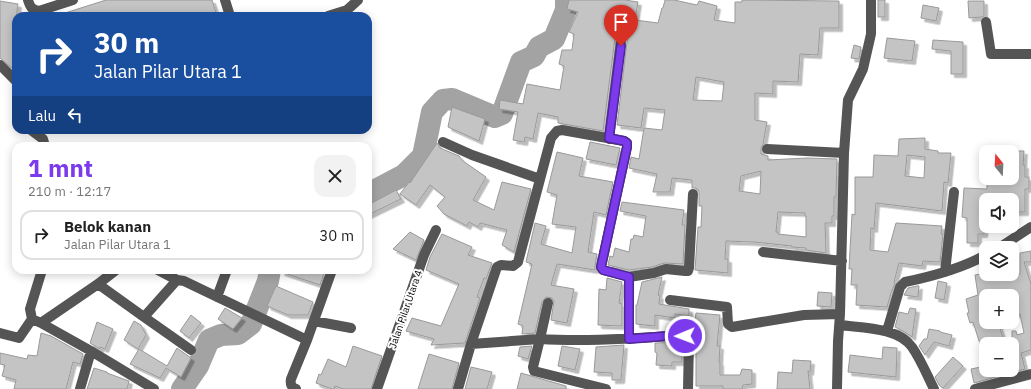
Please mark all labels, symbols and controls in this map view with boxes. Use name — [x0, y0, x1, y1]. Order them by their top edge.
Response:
pin — [604, 5, 638, 46]
icon: arrive — [610, 11, 632, 33]
text: 30 m — [94, 24, 159, 61]
icon: right — [28, 28, 80, 80]
text: Jalan Pilar Utara 1 — [94, 60, 242, 83]
icon: left — [64, 104, 86, 126]
text: Lalu — [28, 106, 56, 125]
north arrow — [979, 145, 1019, 185]
map controls — [979, 145, 1019, 377]
text: 1 mnt — [28, 152, 93, 184]
button: close — [314, 155, 356, 197]
text: 210 m · 12:17 — [28, 183, 111, 200]
button: sound — [979, 193, 1019, 233]
text: Belok kanan — [64, 217, 151, 236]
icon: right — [30, 224, 52, 246]
text: 30 m — [319, 226, 354, 245]
text: Jalan Pilar Utara 1 — [64, 236, 171, 253]
button: layers — [979, 241, 1019, 281]
street label: Jalan Pilar Utara 4 — [386, 268, 425, 350]
button: + — [979, 289, 1019, 329]
position arrow — [664, 315, 706, 357]
button: − — [979, 337, 1019, 377]

